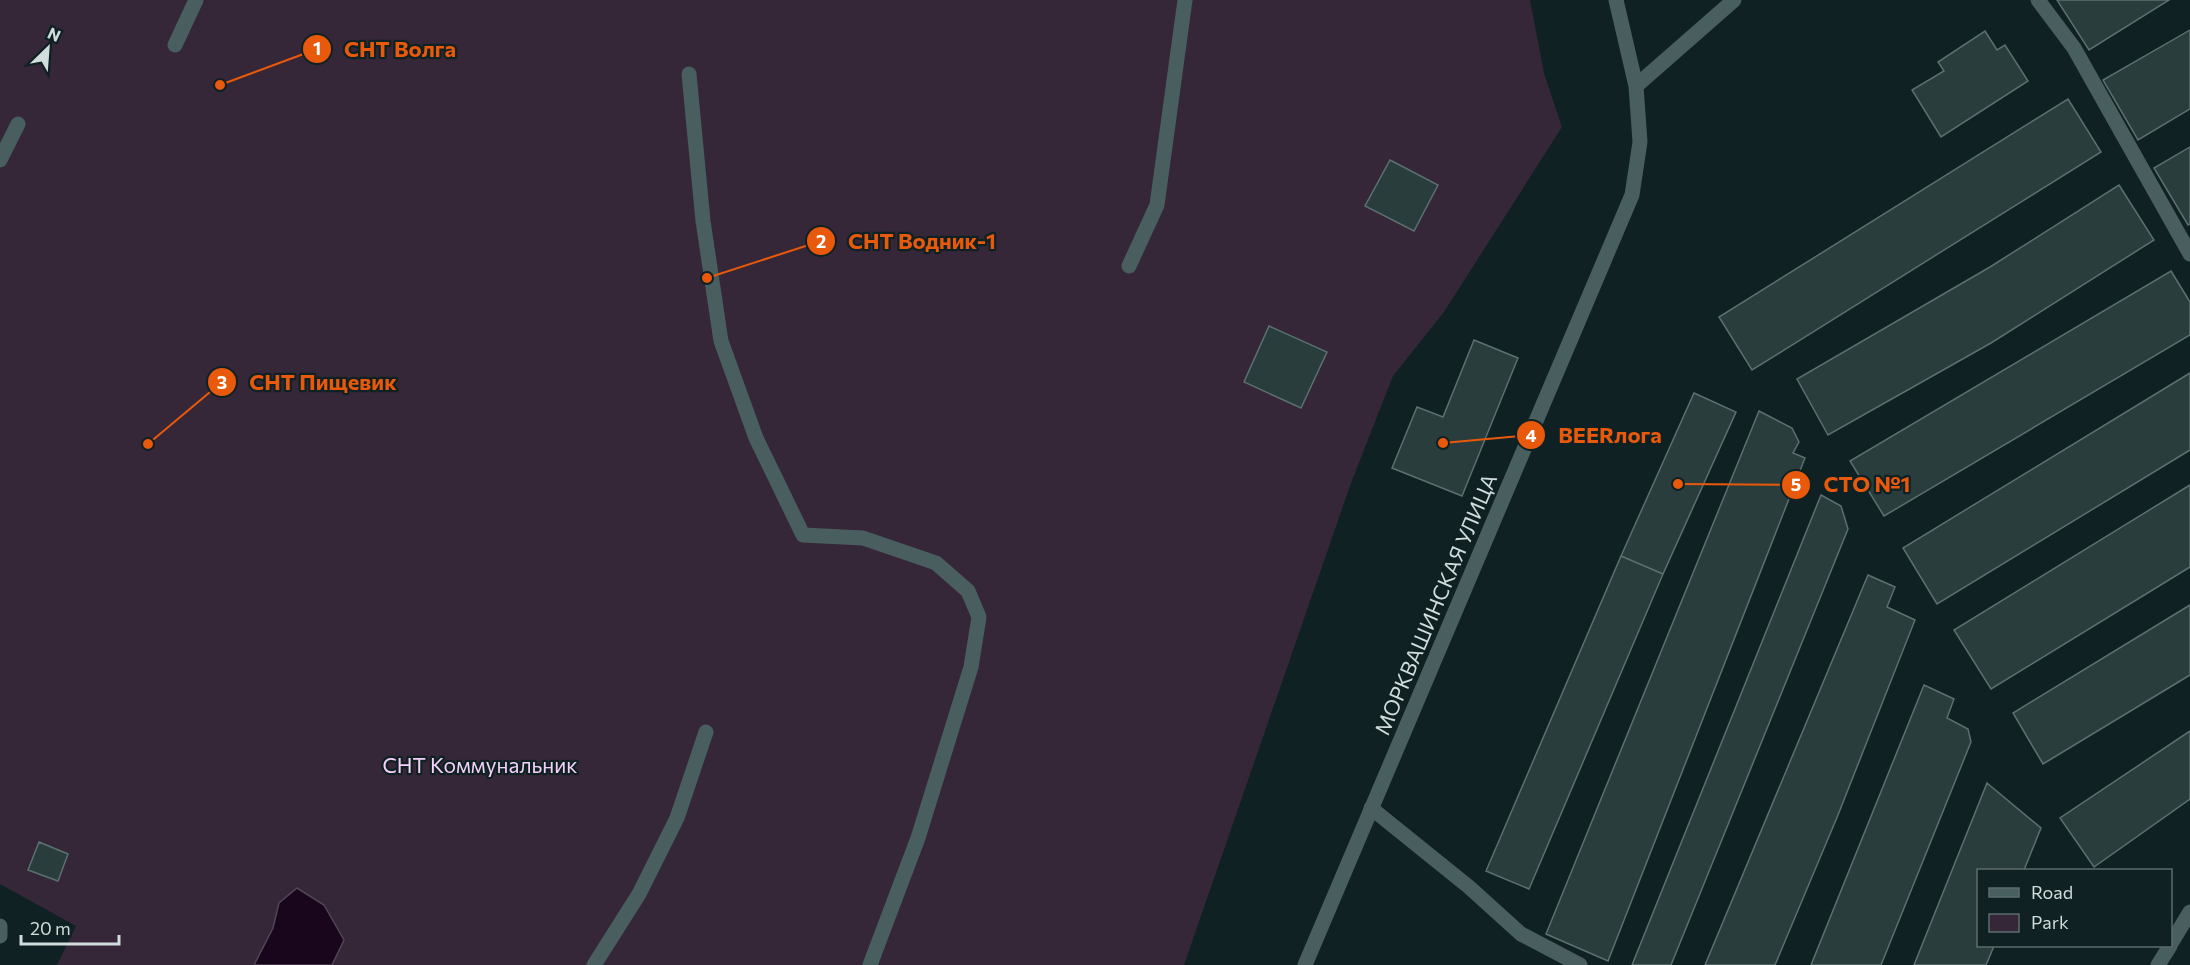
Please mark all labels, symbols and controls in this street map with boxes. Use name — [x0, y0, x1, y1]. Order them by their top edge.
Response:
north arrow — [18, 18, 78, 78]
text: N — [45, 23, 64, 45]
callout: СНТ Волга — [302, 29, 467, 69]
text: СНТ Волга — [344, 35, 456, 62]
text: 1 — [313, 37, 321, 59]
callout: СНТ Водник-1 — [806, 221, 1008, 261]
text: СНТ Водник-1 — [848, 227, 996, 254]
text: 2 — [816, 230, 826, 252]
callout: СНТ Пищевик — [207, 362, 409, 402]
text: СНТ Пищевик — [249, 368, 397, 395]
text: 3 — [217, 371, 227, 393]
callout: BEERлога — [1516, 415, 1673, 455]
text: BEERлога — [1558, 421, 1662, 448]
text: 4 — [1525, 424, 1537, 446]
callout: СТО №1 — [1781, 465, 1922, 505]
street label: МОРКВАШИНСКАЯ УЛИЦА — [1369, 470, 1501, 738]
text: СТО №1 — [1824, 470, 1910, 497]
text: 5 — [1791, 473, 1801, 495]
park label: СНТ Коммунальник — [382, 752, 578, 777]
legend — [1977, 869, 2172, 947]
text: Road — [2031, 881, 2073, 903]
scale bar — [21, 908, 118, 946]
text: Park — [2031, 911, 2069, 933]
text: 20 m — [30, 917, 71, 939]

